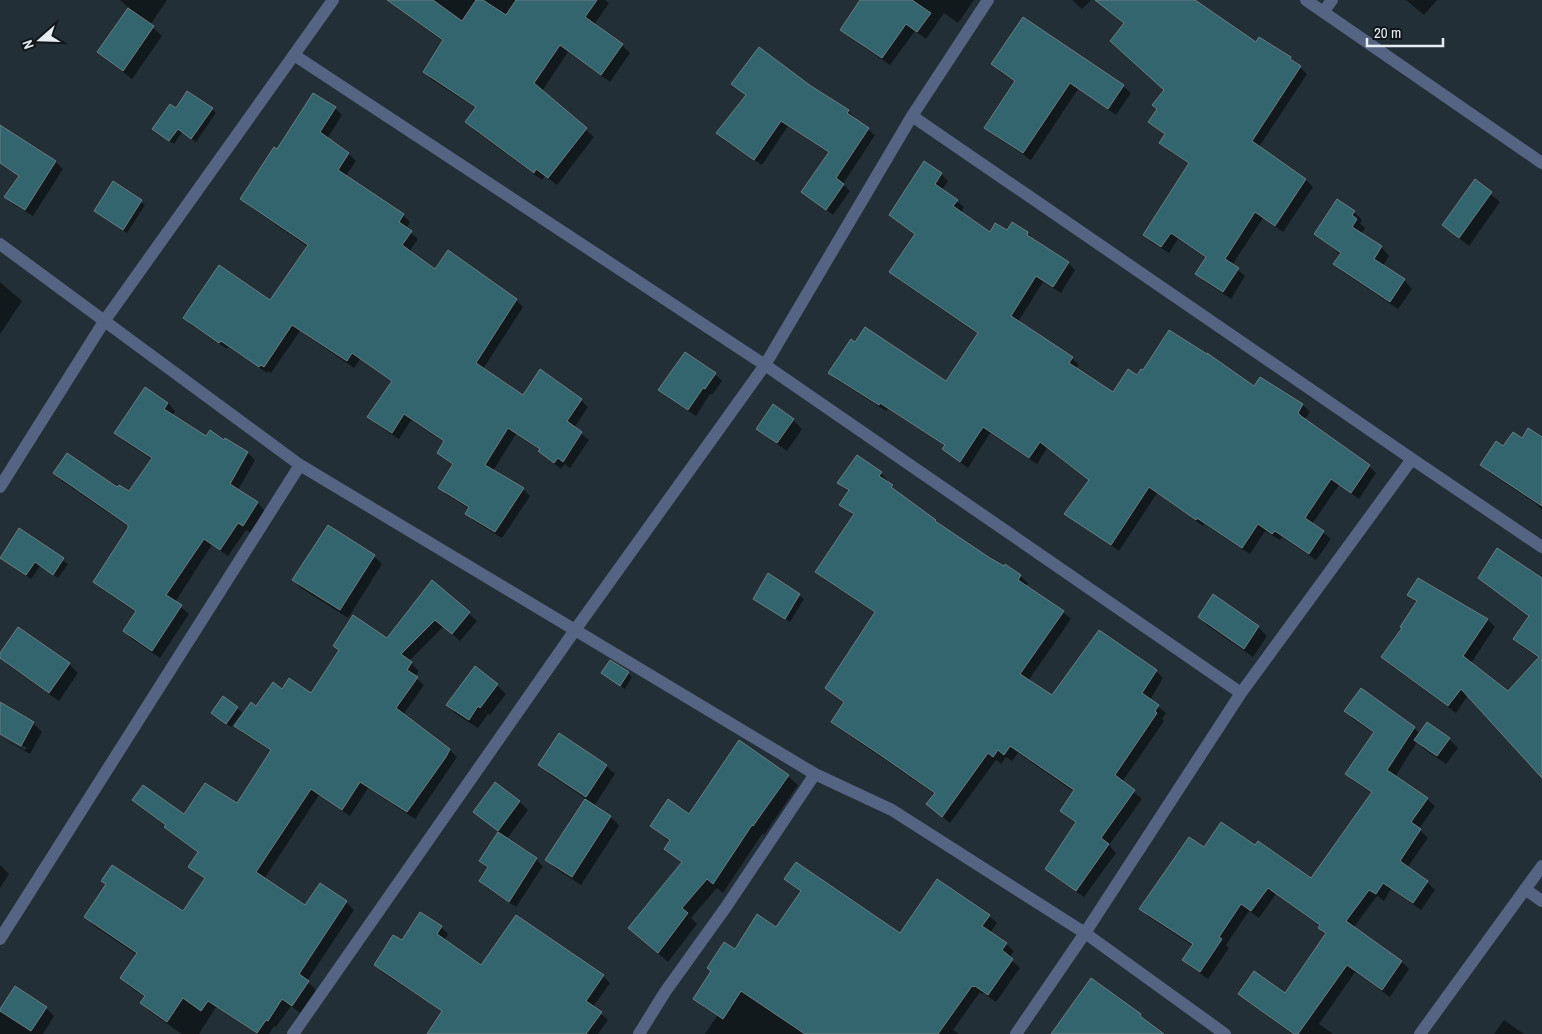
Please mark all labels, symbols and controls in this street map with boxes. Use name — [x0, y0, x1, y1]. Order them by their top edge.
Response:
north arrow — [15, 15, 65, 65]
scale bar — [1367, 15, 1443, 47]
text: 20 m — [1374, 22, 1401, 43]
text: N — [18, 37, 38, 51]

